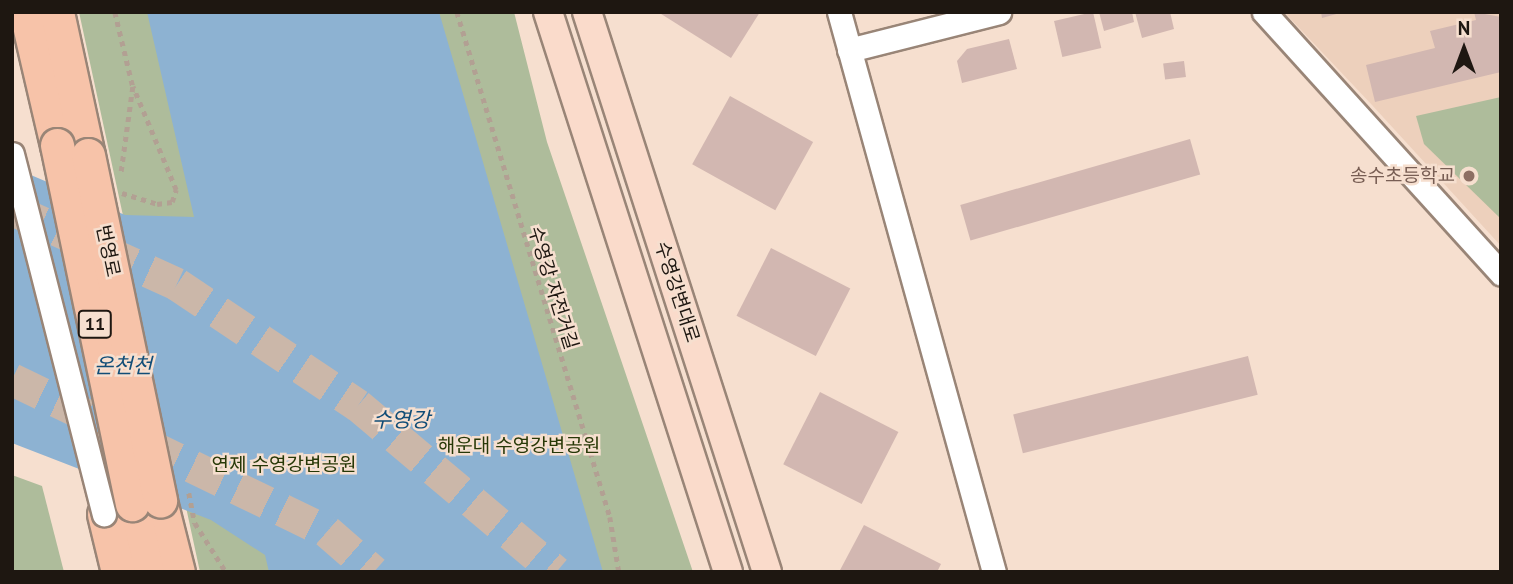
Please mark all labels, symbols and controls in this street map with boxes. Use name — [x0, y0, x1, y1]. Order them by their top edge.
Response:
north arrow — [1429, 14, 1499, 84]
text: N — [1458, 16, 1470, 40]
place label: 송수초등학교 — [1350, 165, 1455, 187]
marker: 송수초등학교 — [1461, 168, 1477, 184]
street label: 번영로 — [91, 223, 125, 279]
street label: 수영강 자전거길 — [523, 224, 583, 352]
street label: 수영강변대로 — [650, 239, 704, 345]
road number: 11 — [78, 310, 112, 338]
water label: 온천천 — [94, 353, 152, 379]
water label: 수영강 — [372, 407, 430, 433]
park label: 해운대 수영강변공원 — [438, 435, 600, 457]
park label: 연제 수영강변공원 — [212, 454, 356, 476]

